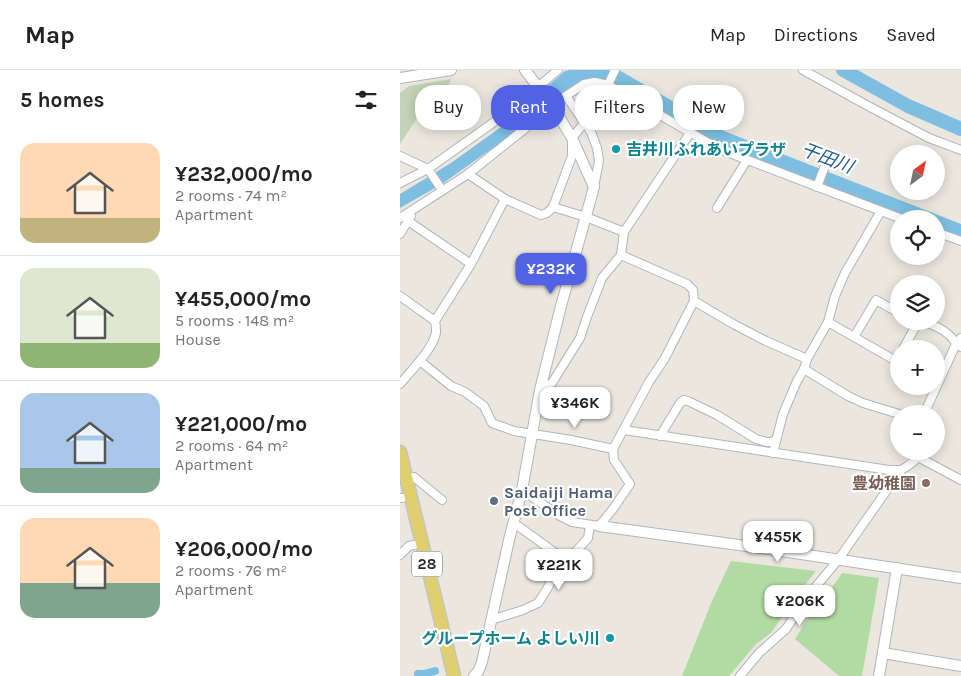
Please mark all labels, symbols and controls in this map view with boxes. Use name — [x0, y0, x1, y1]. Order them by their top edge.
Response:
text: Map — [25, 21, 75, 49]
text: Map — [710, 24, 746, 46]
text: Directions — [774, 24, 858, 46]
text: Saved — [886, 24, 936, 46]
chip: Buy — [415, 85, 481, 130]
chip: Rent — [491, 85, 565, 130]
chip: Filters — [575, 85, 663, 130]
chip: New — [673, 85, 744, 130]
icon: filters — [352, 86, 380, 114]
text: 5 homes — [20, 88, 105, 112]
water label: 干田川 — [798, 138, 858, 179]
place label: 吉井川ふれあいプラザ — [626, 140, 786, 159]
marker: 吉井川ふれあいプラザ — [610, 143, 622, 155]
north arrow — [890, 145, 945, 200]
map controls — [890, 145, 945, 460]
text: ¥232,000/mo — [175, 162, 313, 186]
icon: home — [60, 163, 120, 223]
text: 2 rooms · 74 m² — [175, 186, 287, 205]
text: Apartment — [175, 205, 253, 224]
button: locate — [890, 210, 945, 265]
pin: ¥232K — [516, 252, 586, 295]
text: ¥232K — [526, 259, 576, 278]
button: layers — [890, 275, 945, 330]
text: ¥455,000/mo — [175, 287, 311, 311]
icon: home — [60, 288, 120, 348]
text: 5 rooms · 148 m² — [175, 311, 294, 330]
text: House — [175, 330, 221, 349]
button: + — [890, 340, 945, 395]
pin: ¥346K — [540, 386, 610, 429]
text: ¥346K — [550, 393, 600, 412]
button: − — [890, 405, 945, 460]
text: ¥221,000/mo — [175, 412, 307, 436]
icon: home — [60, 413, 120, 473]
text: 2 rooms · 64 m² — [175, 436, 288, 455]
text: Apartment — [175, 455, 253, 474]
place label: 豊幼稚園 — [852, 474, 916, 493]
marker: 豊幼稚園 — [920, 477, 932, 489]
place label: Saidaiji Hama Post Office — [504, 483, 613, 520]
marker: Saidaiji Hama Post Office — [488, 495, 500, 507]
pin: ¥455K — [743, 520, 813, 563]
text: ¥455K — [754, 527, 802, 546]
text: ¥206,000/mo — [175, 537, 313, 561]
icon: home — [60, 538, 120, 598]
pin: ¥221K — [524, 548, 594, 591]
road number: 28 — [412, 552, 442, 576]
text: ¥221K — [537, 555, 581, 574]
text: 2 rooms · 76 m² — [175, 561, 287, 580]
text: Apartment — [175, 580, 253, 599]
pin: ¥206K — [765, 584, 835, 627]
text: ¥206K — [775, 591, 825, 610]
place label: グループホーム よしい川 — [421, 629, 600, 648]
marker: グループホーム よしい川 — [604, 632, 616, 644]

